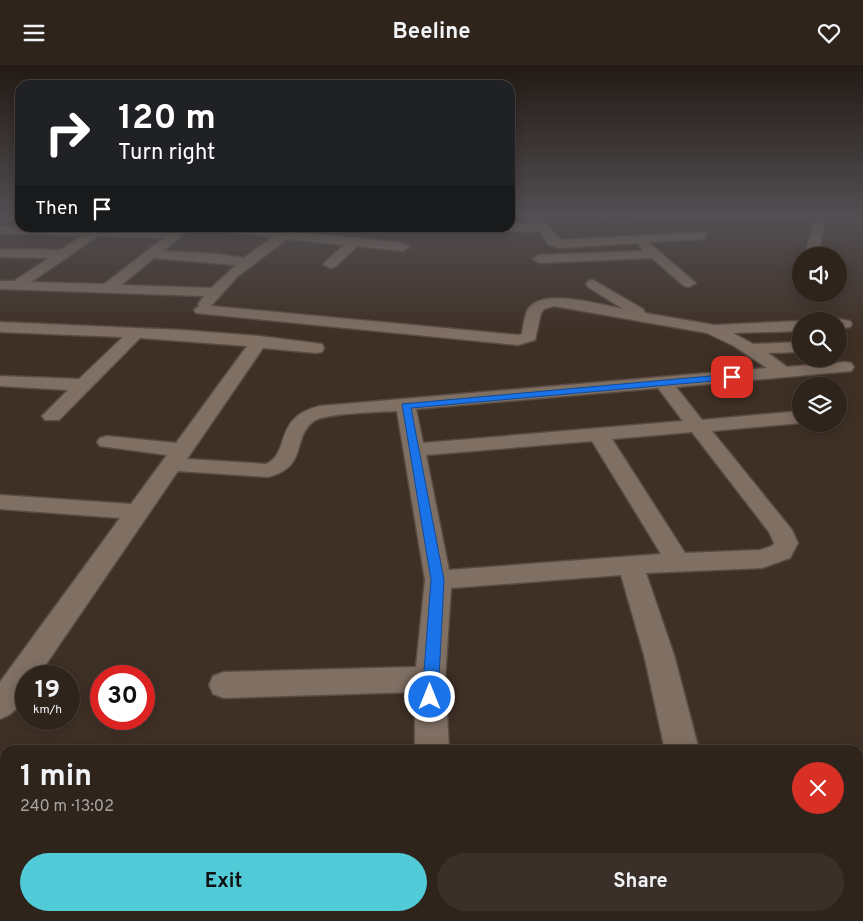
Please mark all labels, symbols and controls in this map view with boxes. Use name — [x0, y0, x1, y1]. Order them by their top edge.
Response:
icon: menu — [20, 19, 48, 47]
text: Beeline — [392, 19, 471, 46]
icon: heart — [815, 19, 843, 47]
text: 120 m — [118, 97, 216, 141]
icon: right — [35, 100, 100, 165]
text: Turn right — [118, 140, 215, 167]
icon: arrive — [88, 195, 116, 223]
text: Then — [35, 197, 78, 221]
map controls — [792, 247, 847, 432]
button: sound — [792, 247, 847, 302]
button: search — [792, 312, 847, 367]
pin — [711, 356, 753, 398]
icon: arrive — [718, 363, 746, 391]
button: layers — [792, 377, 847, 432]
speed limit sign: 30 — [90, 665, 155, 730]
position arrow — [403, 670, 455, 722]
text: 19 — [35, 675, 60, 707]
text: km/h — [33, 702, 62, 718]
text: 1 min — [20, 759, 92, 796]
button: close — [792, 762, 844, 814]
text: 240 m · 13:02 — [20, 797, 114, 817]
button: Exit — [20, 853, 427, 911]
button: Share — [437, 853, 844, 911]

